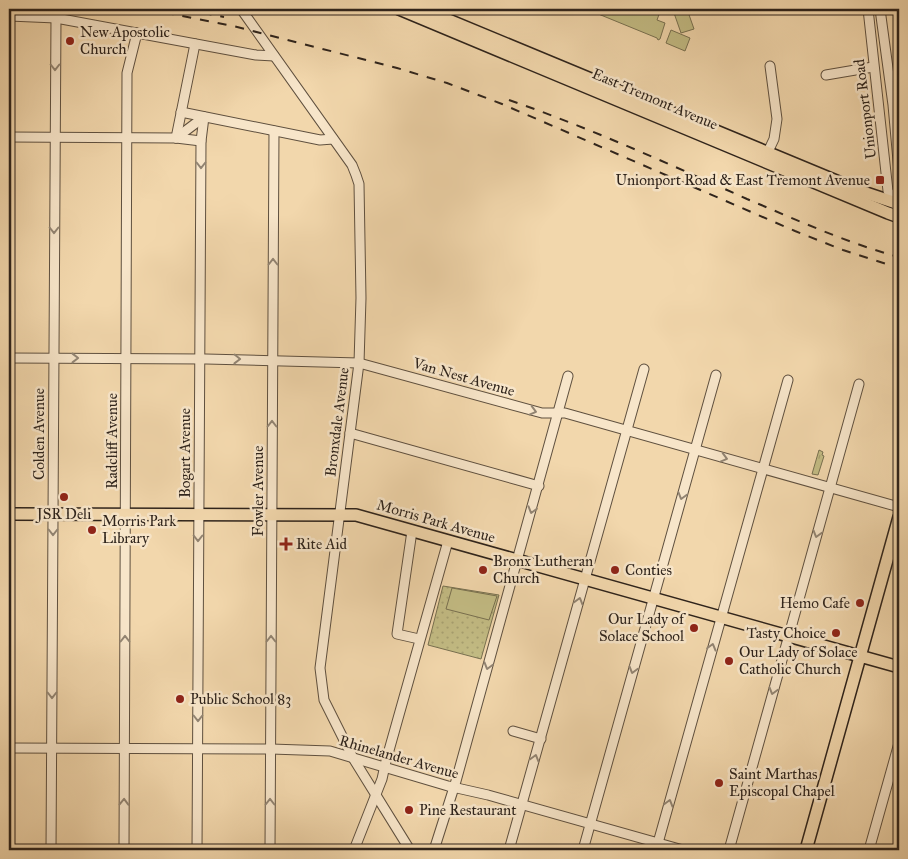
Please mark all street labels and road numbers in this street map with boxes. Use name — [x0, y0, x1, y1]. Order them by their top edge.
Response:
street label: Unionport Road — [850, 57, 880, 160]
street label: East Tremont Avenue — [590, 64, 720, 134]
street label: Van Nest Avenue — [410, 354, 517, 400]
street label: Bronxdale Avenue — [321, 366, 353, 478]
street label: Colden Avenue — [30, 388, 48, 480]
street label: Radcliff Avenue — [103, 393, 121, 489]
street label: Bogart Avenue — [176, 408, 194, 498]
street label: Fowler Avenue — [249, 446, 267, 536]
street label: Morris Park Avenue — [375, 495, 497, 547]
street label: Rhinelander Avenue — [337, 731, 461, 783]

